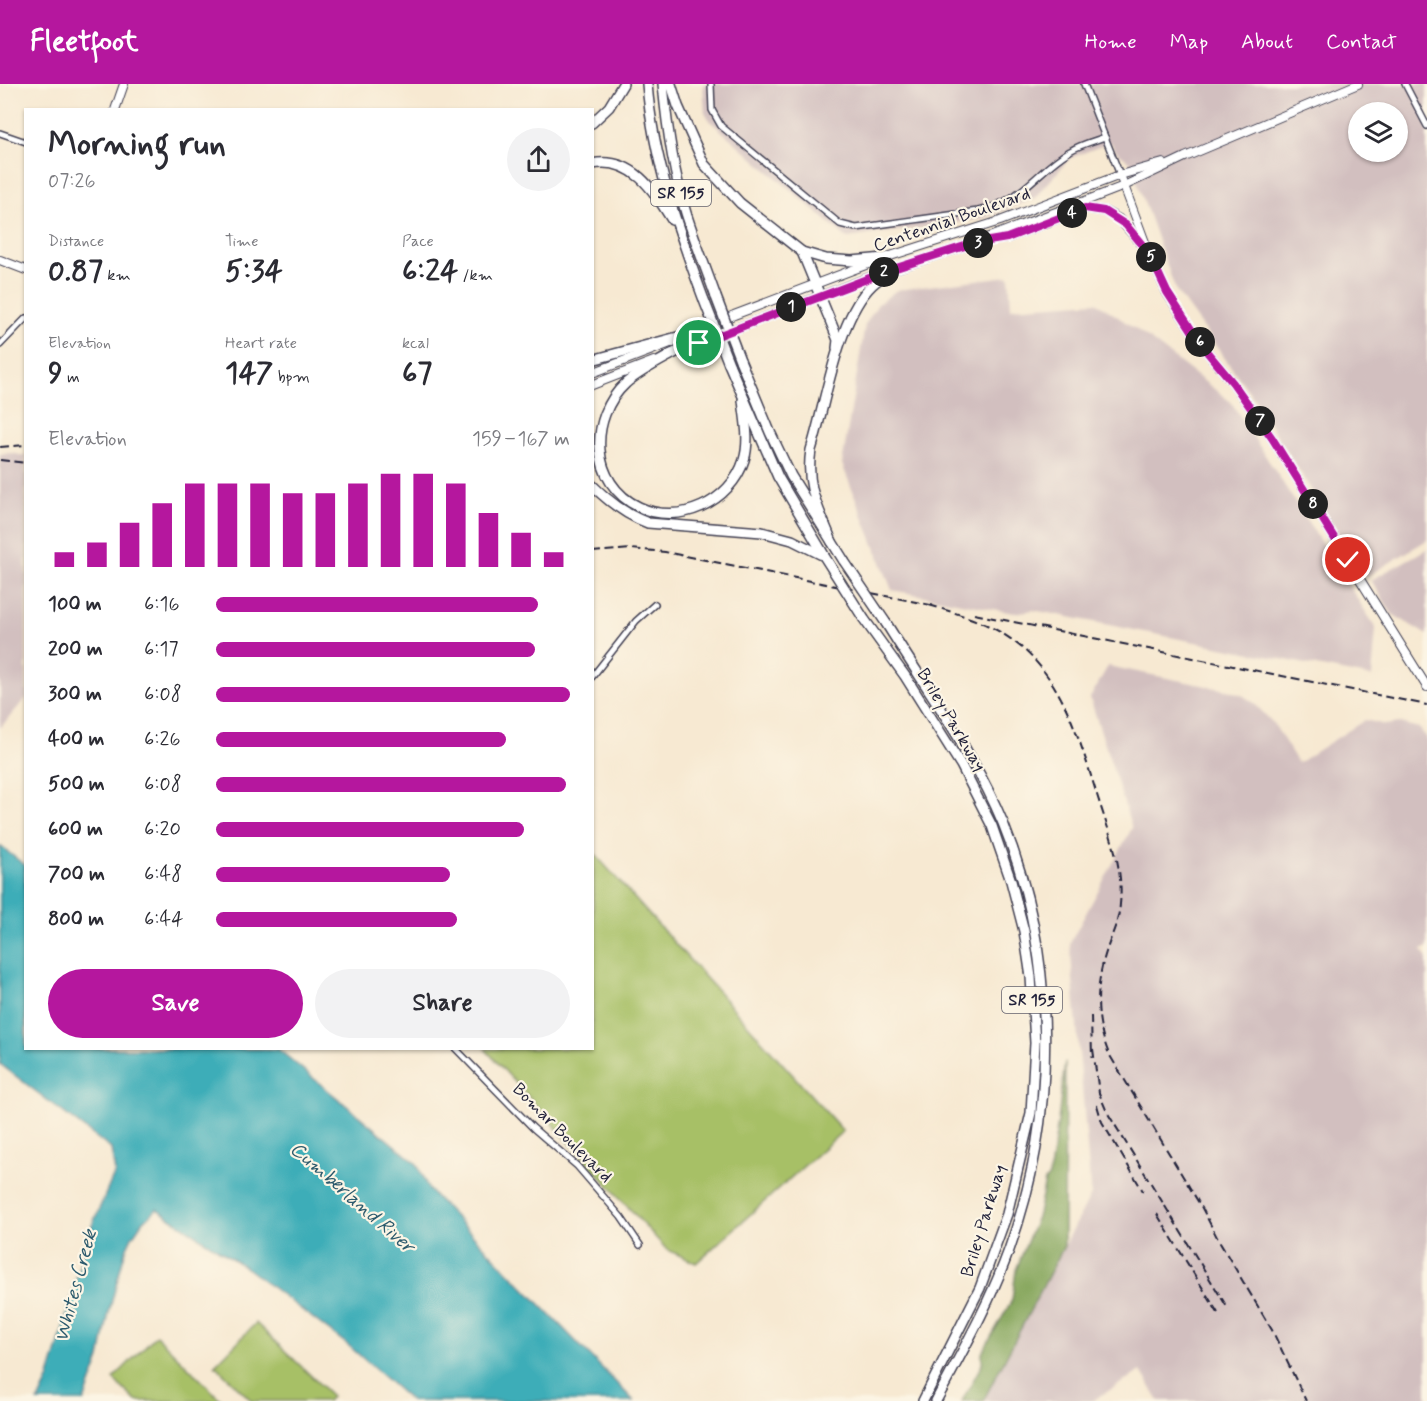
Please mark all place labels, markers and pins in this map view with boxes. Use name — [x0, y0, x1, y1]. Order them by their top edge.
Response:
pin: 4 — [1057, 198, 1087, 228]
pin: 3 — [963, 228, 993, 258]
pin: 5 — [1136, 242, 1166, 272]
pin: 2 — [869, 257, 899, 287]
pin: 1 — [776, 292, 806, 322]
pin — [673, 317, 724, 368]
pin: 6 — [1185, 327, 1215, 357]
pin: 7 — [1245, 406, 1275, 436]
pin: 8 — [1298, 489, 1328, 519]
pin — [1322, 534, 1373, 585]

